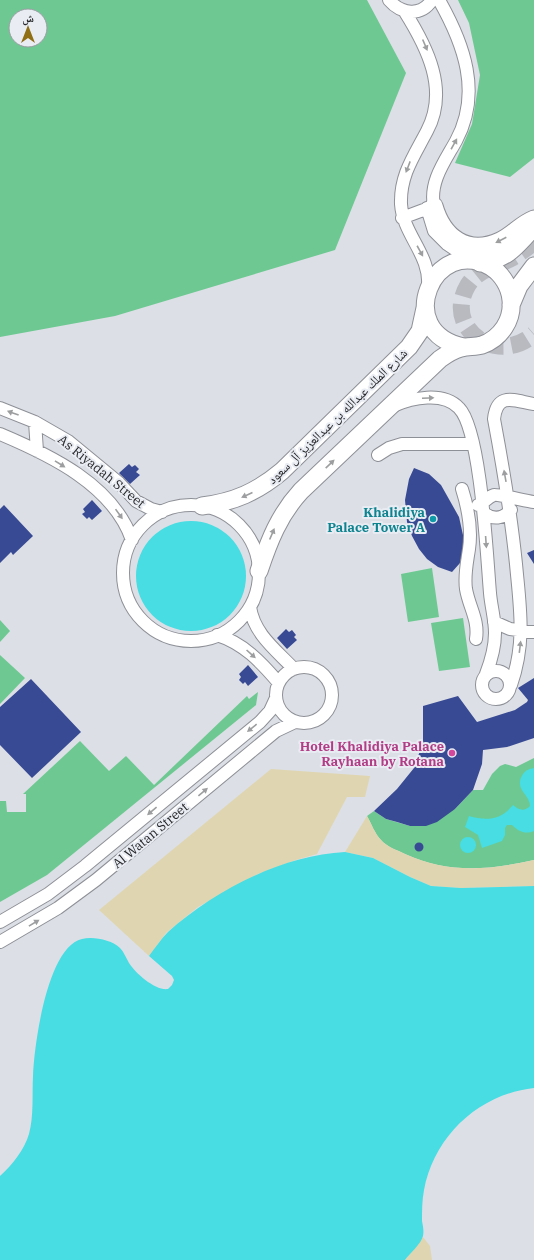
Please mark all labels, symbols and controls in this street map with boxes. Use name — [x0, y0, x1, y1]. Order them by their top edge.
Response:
north arrow — [8, 8, 48, 48]
text: ش — [22, 11, 34, 26]
one-way arrow — [422, 40, 428, 52]
one-way arrow — [451, 138, 457, 150]
one-way arrow — [404, 162, 410, 174]
one-way arrow — [496, 237, 507, 243]
one-way arrow — [416, 245, 423, 257]
street label: شارع الملك عبدالله بن عبدالعزيز آل سعود — [264, 345, 412, 489]
one-way arrow — [422, 395, 435, 401]
one-way arrow — [7, 410, 19, 416]
street label: As Riyadah Street — [55, 431, 149, 512]
one-way arrow — [325, 459, 335, 469]
one-way arrow — [55, 460, 65, 468]
one-way arrow — [502, 470, 508, 482]
one-way arrow — [241, 492, 253, 498]
place label: Khalidiya Palace Tower A — [327, 504, 426, 536]
one-way arrow — [115, 509, 123, 519]
marker: Khalidiya Palace Tower A — [428, 514, 438, 524]
one-way arrow — [269, 529, 275, 540]
one-way arrow — [482, 536, 489, 548]
one-way arrow — [517, 641, 523, 653]
one-way arrow — [246, 649, 256, 659]
one-way arrow — [247, 724, 258, 733]
place label: Hotel Khalidiya Palace Rayhaan by Rotana — [300, 738, 445, 770]
marker: Hotel Khalidiya Palace Rayhaan by Rotana — [447, 748, 457, 758]
one-way arrow — [197, 787, 208, 796]
street label: Al Watan Street — [109, 798, 192, 872]
one-way arrow — [147, 807, 158, 816]
one-way arrow — [28, 919, 40, 926]

